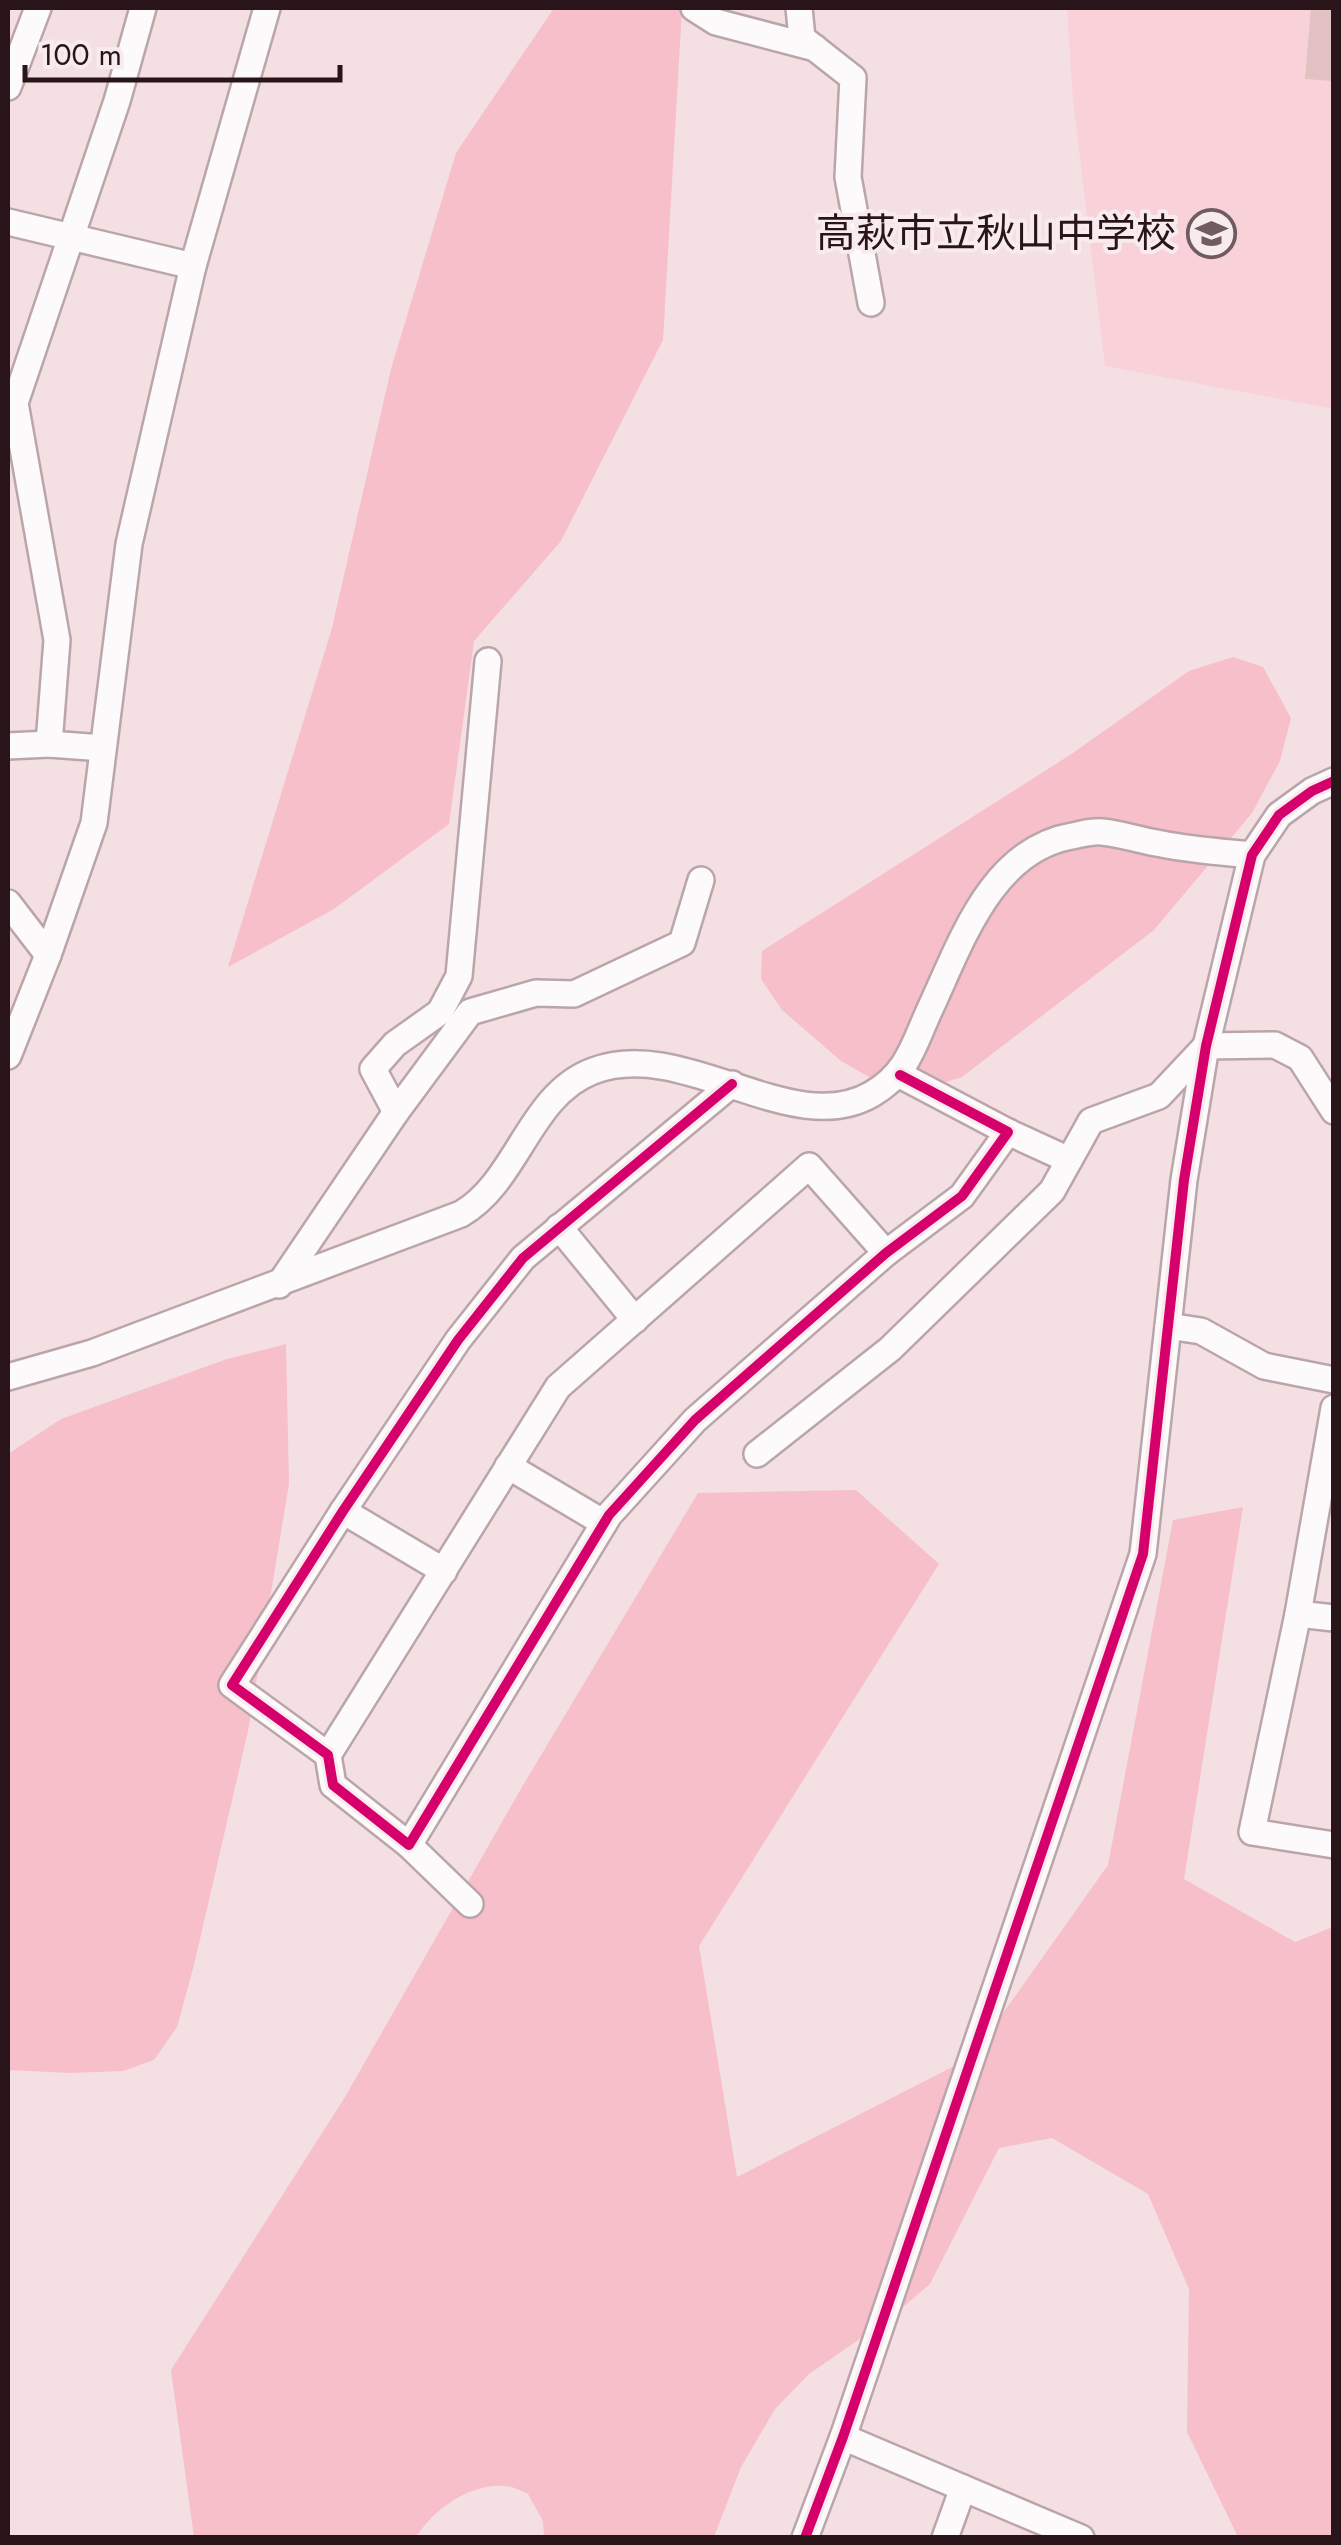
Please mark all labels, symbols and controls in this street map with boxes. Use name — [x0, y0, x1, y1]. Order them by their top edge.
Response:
scale bar — [25, 20, 340, 82]
text: 100 m — [40, 33, 122, 76]
place label: 高萩市立秋山中学校 — [816, 204, 1176, 262]
school or university icon: 高萩市立秋山中学校 — [1185, 207, 1237, 259]

